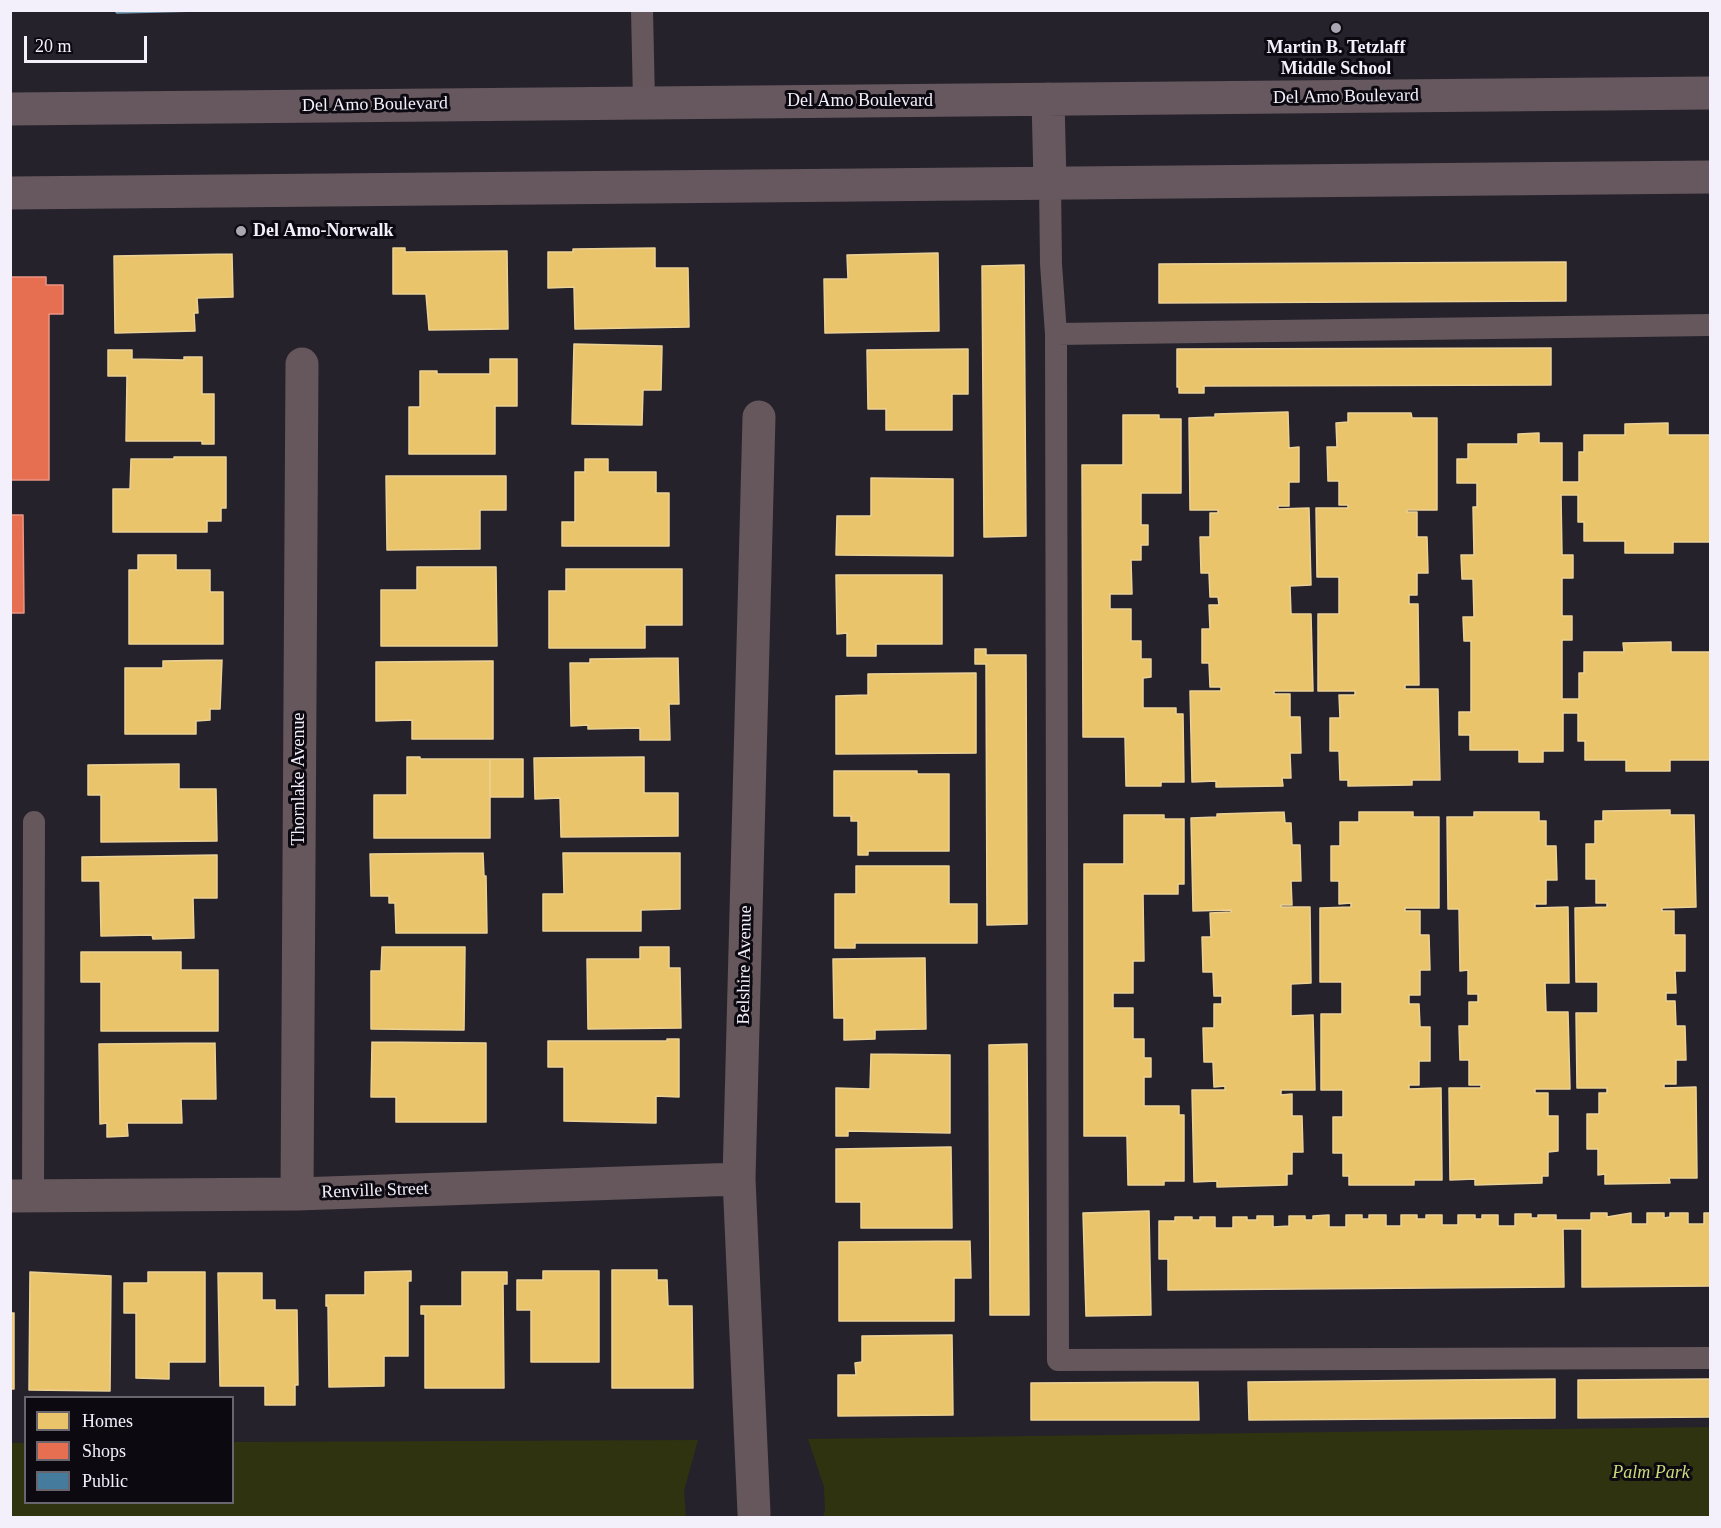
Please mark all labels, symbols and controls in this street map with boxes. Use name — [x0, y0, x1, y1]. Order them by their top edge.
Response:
marker: Martin B. Tetzlaff Middle School — [1329, 21, 1343, 35]
scale bar — [27, 24, 150, 62]
text: 20 m — [35, 36, 72, 56]
place label: Martin B. Tetzlaff Middle School — [1267, 37, 1405, 80]
street label: Del Amo Boulevard — [1273, 85, 1419, 109]
street label: Del Amo Boulevard — [787, 90, 933, 112]
street label: Del Amo Boulevard — [302, 93, 448, 117]
place label: Del Amo-Norwalk — [253, 220, 393, 242]
marker: Del Amo-Norwalk — [234, 224, 248, 238]
street label: Thornlake Avenue — [288, 712, 310, 846]
street label: Belshire Avenue — [733, 905, 757, 1025]
street label: Renville Street — [321, 1178, 429, 1204]
legend — [24, 1396, 234, 1504]
text: Homes — [82, 1411, 133, 1431]
text: Shops — [82, 1441, 126, 1461]
park label: Palm Park — [1612, 1462, 1690, 1484]
text: Public — [82, 1471, 128, 1491]

